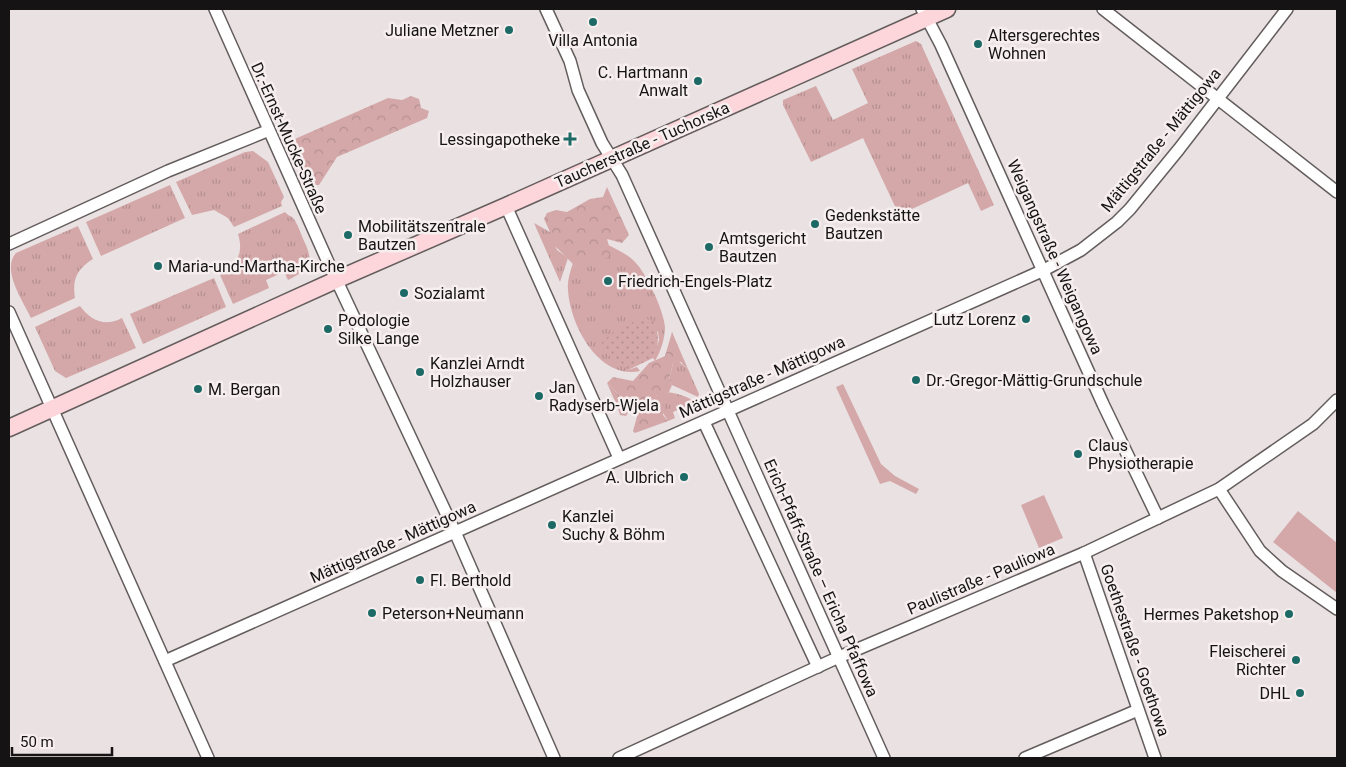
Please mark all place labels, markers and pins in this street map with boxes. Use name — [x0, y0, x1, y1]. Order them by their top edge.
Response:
marker: Villa Antonia — [587, 16, 599, 28]
place label: Juliane Metzner — [385, 21, 500, 40]
marker: Juliane Metzner — [503, 24, 515, 36]
place label: Altersgerechtes Wohnen — [988, 26, 1100, 63]
place label: Villa Antonia — [548, 31, 638, 50]
marker: Altersgerechtes Wohnen — [972, 38, 984, 50]
place label: C. Hartmann Anwalt — [598, 63, 688, 100]
marker: C. Hartmann Anwalt — [692, 75, 704, 87]
place label: Lessingapotheke — [439, 130, 560, 149]
marker: Lessingapotheke — [564, 133, 576, 145]
place label: Gedenkstätte Bautzen — [825, 206, 920, 243]
place label: Mobilitätszentrale Bautzen — [358, 217, 486, 254]
marker: Gedenkstätte Bautzen — [809, 218, 821, 230]
marker: Mobilitätszentrale Bautzen — [342, 229, 354, 241]
place label: Amtsgericht Bautzen — [719, 229, 806, 266]
marker: Amtsgericht Bautzen — [703, 241, 715, 253]
place label: Maria-und-Martha-Kirche — [168, 257, 345, 276]
marker: Maria-und-Martha-Kirche — [152, 260, 164, 272]
place label: Friedrich-Engels-Platz — [618, 272, 772, 291]
marker: Friedrich-Engels-Platz — [602, 275, 614, 287]
place label: Sozialamt — [414, 284, 485, 303]
marker: Sozialamt — [398, 287, 410, 299]
place label: Lutz Lorenz — [933, 310, 1016, 329]
place label: Podologie Silke Lange — [338, 311, 419, 348]
marker: Lutz Lorenz — [1020, 313, 1032, 325]
marker: Podologie Silke Lange — [322, 323, 334, 335]
place label: Kanzlei Arndt Holzhauser — [430, 354, 525, 391]
marker: Kanzlei Arndt Holzhauser — [414, 366, 426, 378]
place label: Dr.-Gregor-Mättig-Grundschule — [926, 371, 1142, 390]
marker: Dr.-Gregor-Mättig-Grundschule — [910, 374, 922, 386]
place label: Jan Radyserb-Wjela — [549, 378, 659, 415]
place label: M. Bergan — [208, 380, 280, 399]
marker: M. Bergan — [192, 383, 204, 395]
marker: Jan Radyserb-Wjela — [533, 390, 545, 402]
place label: Claus Physiotherapie — [1088, 436, 1193, 473]
marker: Claus Physiotherapie — [1072, 448, 1084, 460]
place label: A. Ulbrich — [606, 468, 674, 487]
marker: A. Ulbrich — [678, 471, 690, 483]
place label: Kanzlei Suchy & Böhm — [562, 507, 665, 544]
marker: Kanzlei Suchy & Böhm — [546, 519, 558, 531]
place label: Fl. Berthold — [430, 571, 511, 590]
marker: Fl. Berthold — [414, 574, 426, 586]
place label: Peterson+Neumann — [382, 604, 524, 623]
place label: Hermes Paketshop — [1143, 605, 1279, 624]
marker: Peterson+Neumann — [366, 607, 378, 619]
marker: Hermes Paketshop — [1283, 608, 1295, 620]
place label: Fleischerei Richter — [1209, 642, 1287, 679]
marker: Fleischerei Richter — [1290, 654, 1302, 666]
place label: DHL — [1259, 684, 1290, 703]
marker: DHL — [1294, 687, 1306, 699]

